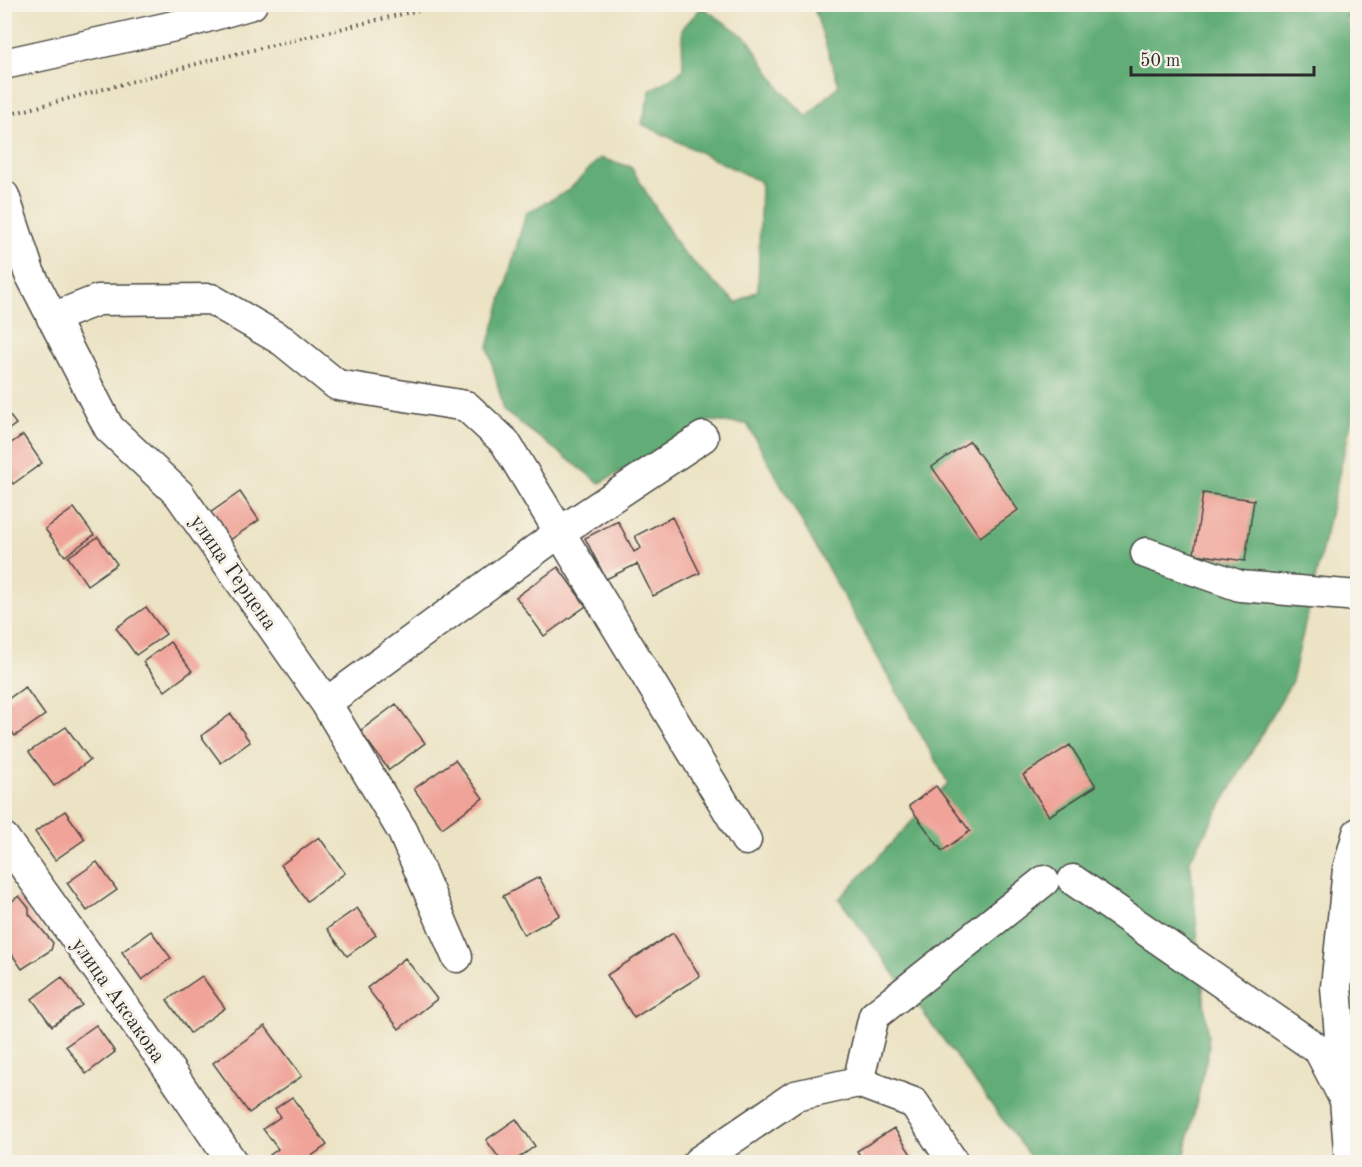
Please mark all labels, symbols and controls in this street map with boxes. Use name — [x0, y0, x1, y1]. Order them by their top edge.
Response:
scale bar — [1131, 39, 1314, 77]
text: 50 m — [1140, 52, 1180, 70]
street label: улица Герцена — [185, 511, 280, 634]
street label: улица Аксакова — [67, 935, 169, 1067]

